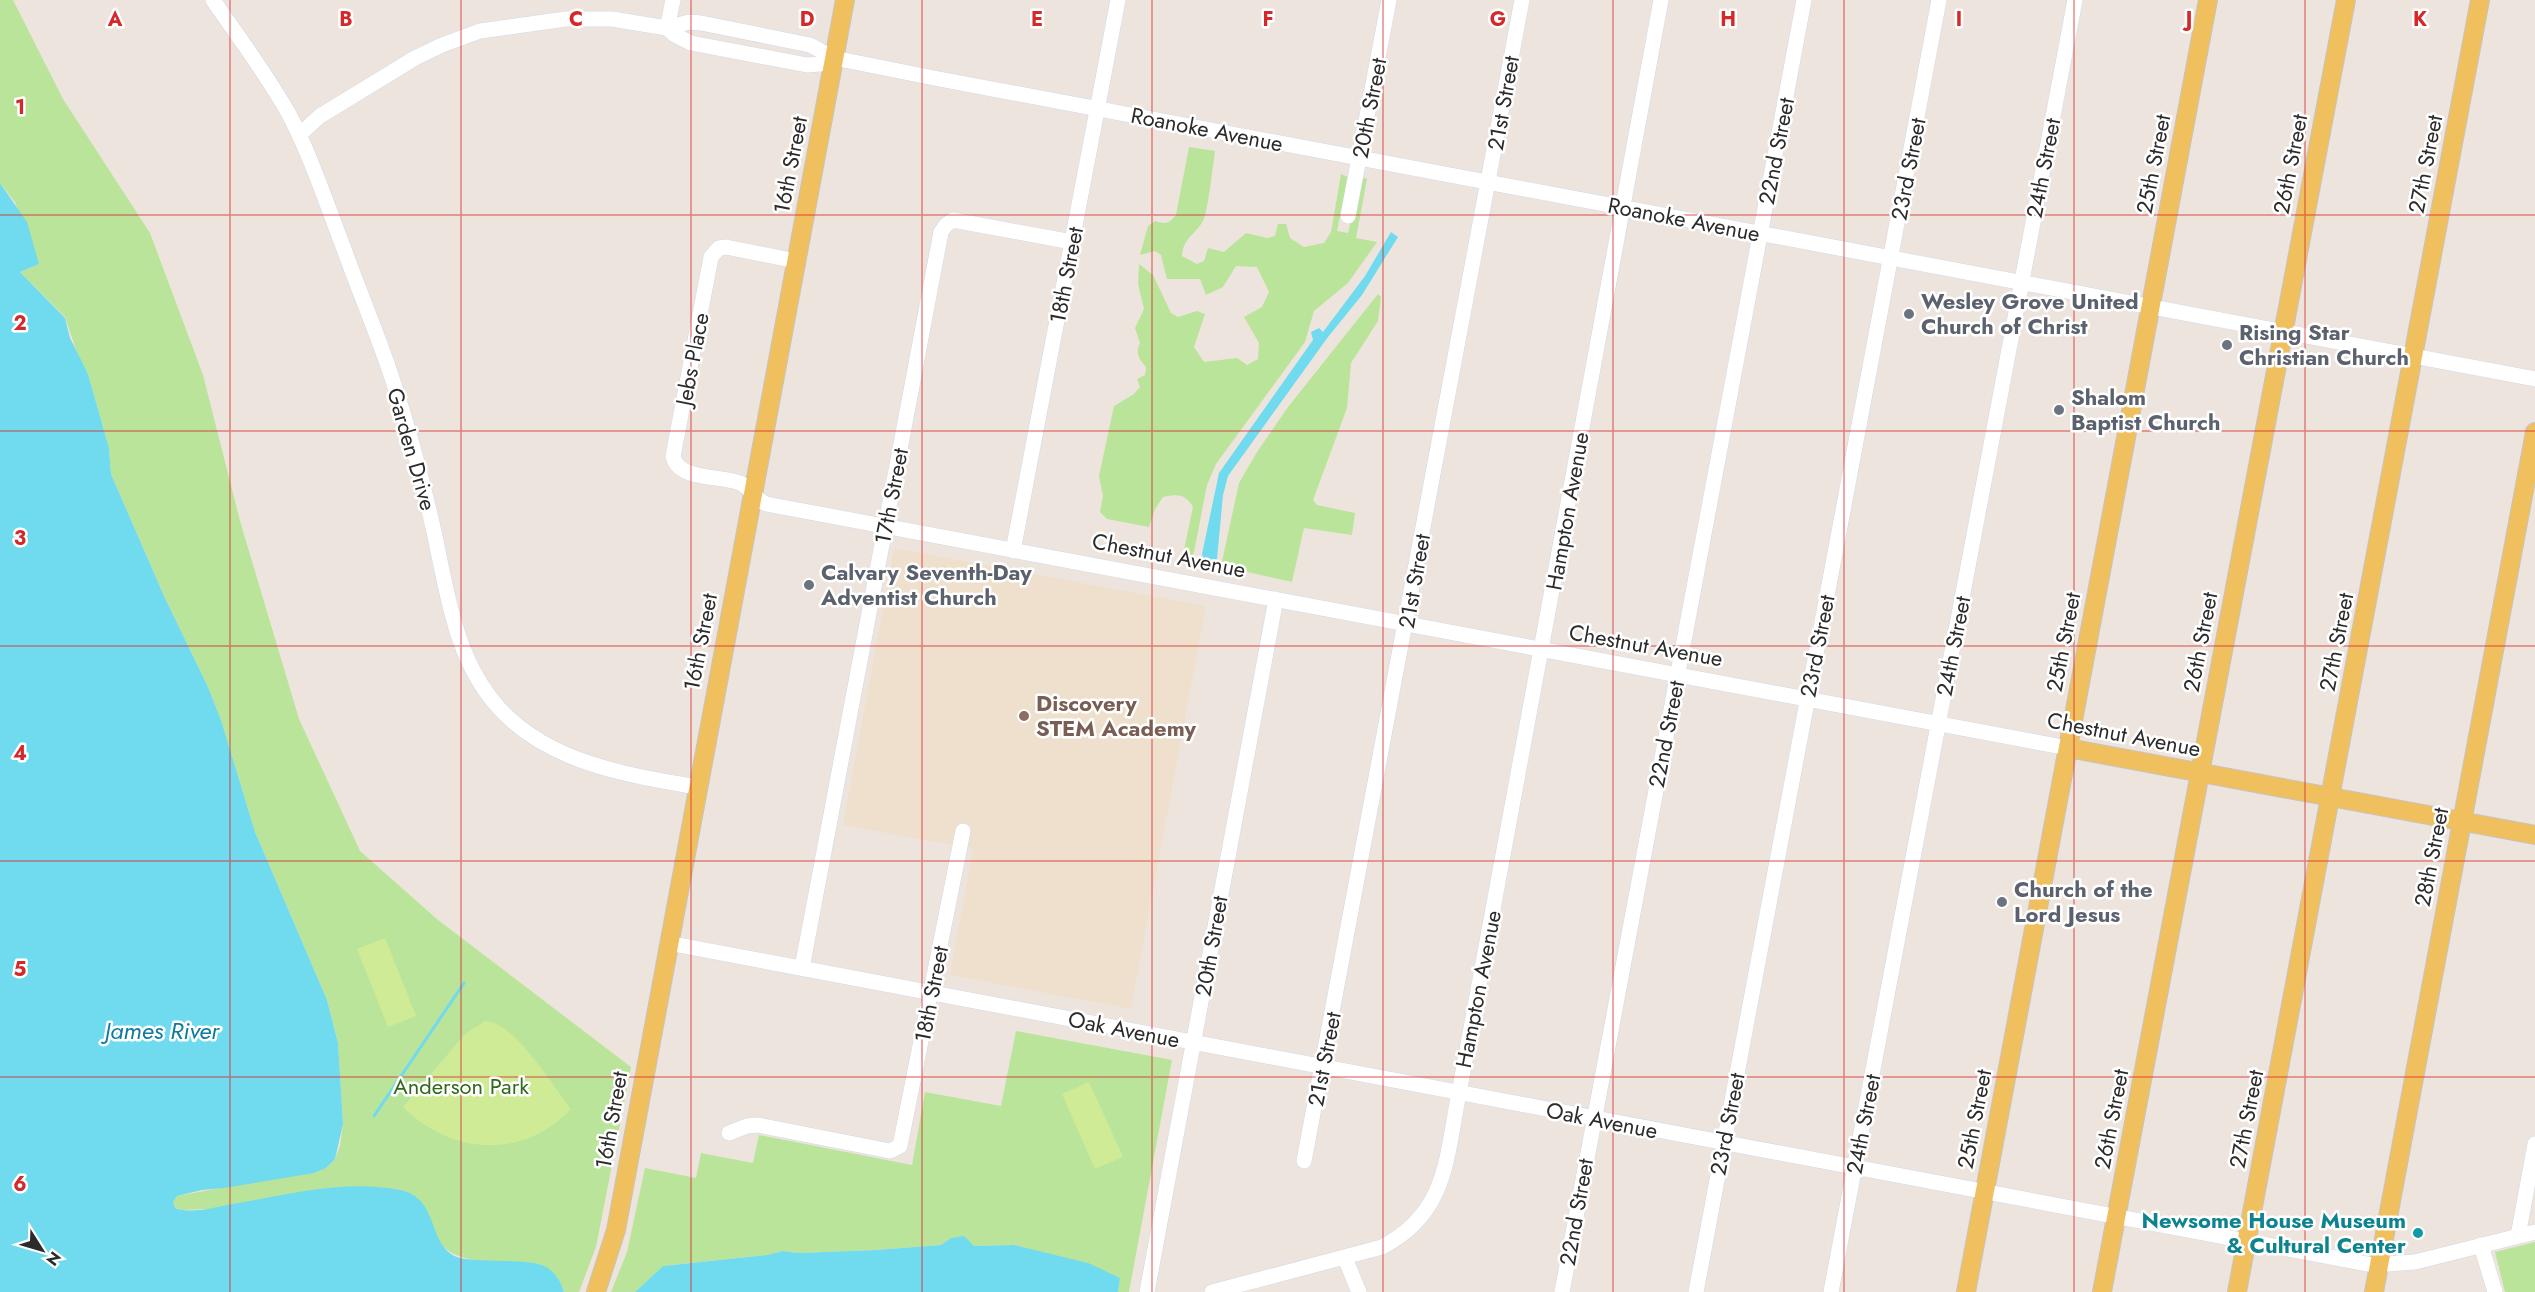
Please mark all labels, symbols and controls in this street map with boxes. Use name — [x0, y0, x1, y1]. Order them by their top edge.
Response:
text: A — [107, 5, 123, 34]
text: B — [339, 5, 353, 34]
text: C — [569, 5, 583, 34]
text: D — [800, 5, 814, 34]
text: E — [1031, 5, 1043, 34]
text: F — [1262, 5, 1274, 34]
text: G — [1490, 5, 1506, 34]
text: H — [1720, 5, 1736, 34]
text: I — [1956, 5, 1962, 34]
text: J — [2182, 5, 2192, 34]
text: K — [2413, 5, 2427, 34]
street label: 21st Street — [1479, 52, 1527, 153]
street label: 20th Street — [1344, 54, 1395, 161]
text: 1 — [15, 93, 25, 122]
street label: 22nd Street — [1750, 94, 1802, 207]
street label: Roanoke Avenue — [1128, 99, 1286, 159]
street label: 25th Street — [2128, 111, 2178, 217]
street label: 26th Street — [2265, 111, 2315, 217]
street label: 27th Street — [2400, 111, 2450, 216]
street label: 16th Street — [765, 113, 815, 216]
street label: 23rd Street — [1882, 114, 1934, 223]
street label: 24th Street — [2018, 115, 2069, 221]
street label: Roanoke Avenue — [1605, 189, 1763, 249]
street label: 18th Street — [1041, 223, 1091, 326]
place label: Wesley Grove United Church of Christ — [1921, 285, 2139, 342]
marker: Wesley Grove United Church of Christ — [1902, 307, 1916, 321]
text: 2 — [13, 309, 27, 338]
street label: Jebs Place — [667, 310, 717, 411]
place label: Rising Star Christian Church — [2239, 316, 2409, 373]
marker: Rising Star Christian Church — [2220, 338, 2234, 352]
place label: Shalom Baptist Church — [2071, 381, 2220, 438]
street label: Garden Drive — [379, 384, 445, 514]
marker: Shalom Baptist Church — [2052, 403, 2066, 417]
street label: Hampton Avenue — [1537, 429, 1597, 593]
street label: 17th Street — [866, 444, 916, 547]
text: 3 — [14, 524, 26, 553]
street label: Chestnut Avenue — [1090, 524, 1248, 586]
street label: 21st Street — [1390, 530, 1438, 631]
place label: Calvary Seventh-Day Adventist Church — [820, 556, 1032, 613]
marker: Calvary Seventh-Day Adventist Church — [802, 578, 816, 592]
street label: 25th Street — [2038, 589, 2088, 695]
street label: 26th Street — [2175, 589, 2225, 695]
street label: 27th Street — [2311, 589, 2361, 694]
street label: 16th Street — [675, 590, 725, 693]
street label: 23rd Street — [1791, 591, 1843, 700]
street label: 24th Street — [1928, 593, 1979, 699]
street label: Chestnut Avenue — [1567, 616, 1725, 674]
street label: 22nd Street — [1640, 677, 1692, 790]
place label: Discovery STEM Academy — [1036, 687, 1197, 744]
street label: Chestnut Avenue — [2045, 703, 2203, 765]
marker: Discovery STEM Academy — [1017, 709, 1031, 723]
text: 4 — [13, 739, 27, 768]
street label: 28th Street — [2406, 804, 2456, 909]
place label: Church of the Lord Jesus — [2014, 873, 2153, 930]
street label: 20th Street — [1186, 892, 1236, 999]
marker: Church of the Lord Jesus — [1995, 895, 2009, 909]
street label: Hampton Avenue — [1447, 907, 1509, 1071]
street label: 18th Street — [906, 942, 956, 1045]
text: 5 — [14, 955, 27, 984]
street label: Oak Avenue — [1066, 1003, 1182, 1055]
street label: 21st Street — [1299, 1008, 1349, 1109]
water label: James River — [101, 1013, 221, 1048]
street label: 25th Street — [1949, 1066, 1999, 1172]
street label: 26th Street — [2086, 1066, 2136, 1172]
street label: 27th Street — [2221, 1066, 2271, 1171]
street label: 16th Street — [587, 1068, 635, 1171]
street label: 23rd Street — [1701, 1069, 1753, 1178]
park label: Anderson Park — [393, 1070, 529, 1102]
street label: 24th Street — [1838, 1071, 1889, 1177]
street label: Oak Avenue — [1544, 1094, 1660, 1146]
street label: 22nd Street — [1551, 1155, 1601, 1268]
text: 6 — [13, 1170, 27, 1199]
place label: Newsome House Museum & Cultural Center — [2142, 1204, 2406, 1261]
north arrow — [12, 1220, 72, 1280]
marker: Newsome House Museum & Cultural Center — [2411, 1226, 2425, 1240]
text: N — [41, 1247, 67, 1271]

